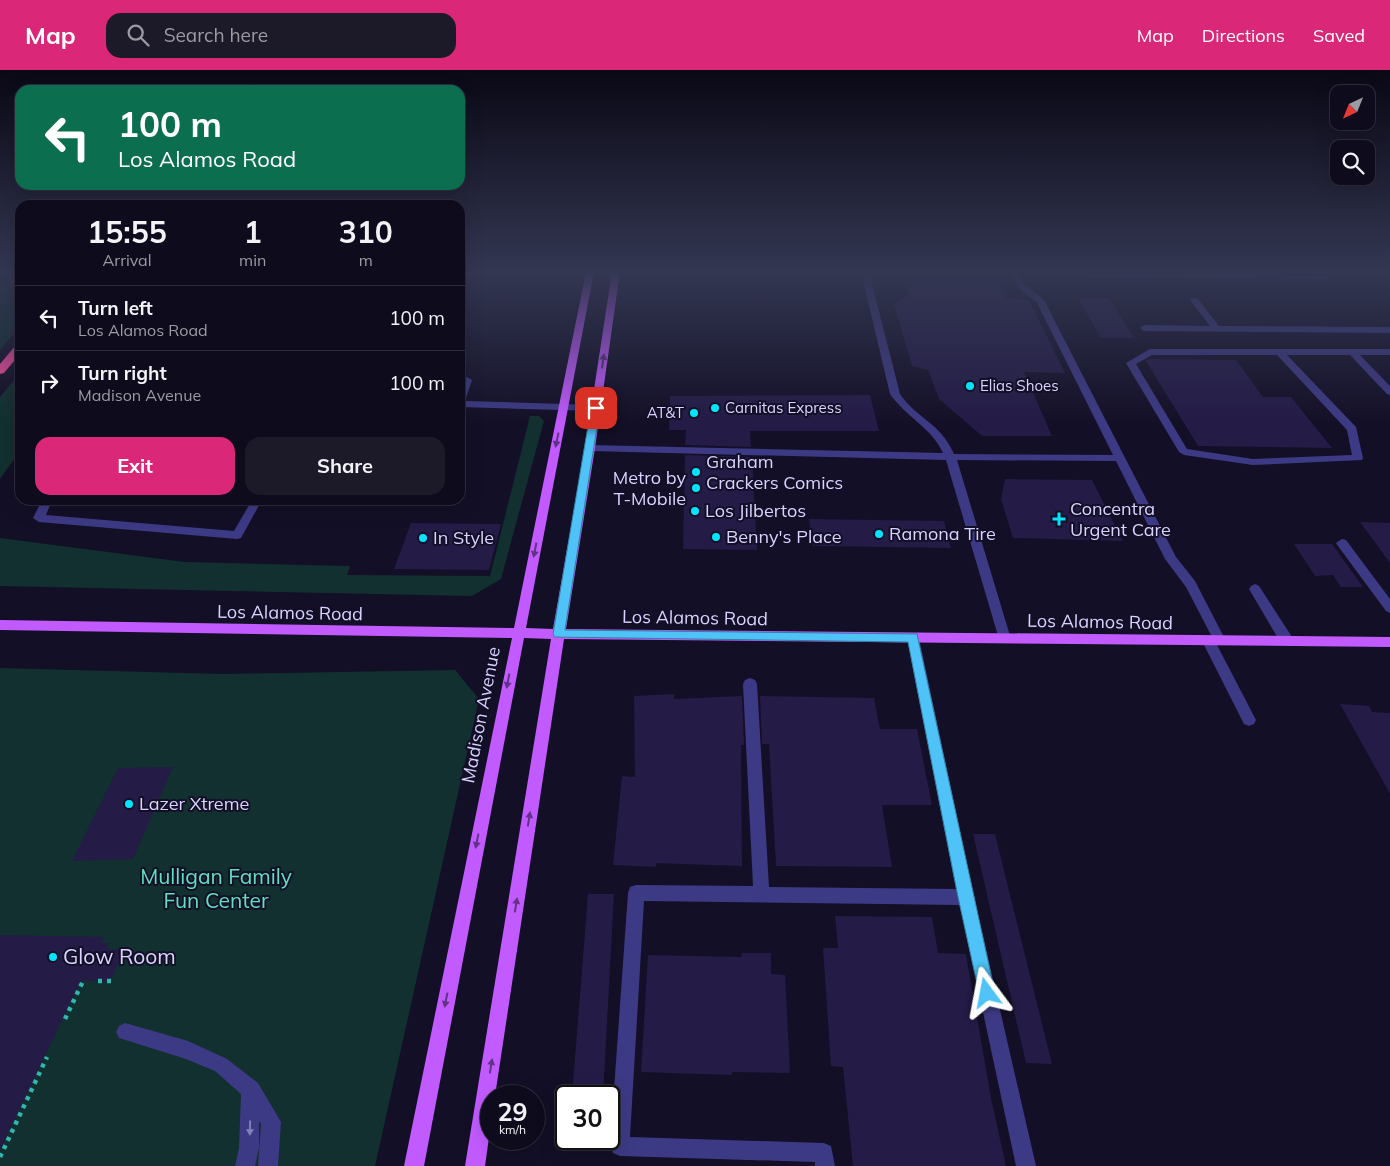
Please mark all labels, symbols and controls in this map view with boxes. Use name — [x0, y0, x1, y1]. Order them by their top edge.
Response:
search box — [106, 13, 456, 58]
text: Map — [25, 20, 76, 50]
icon: search — [124, 21, 152, 49]
text: Search here — [164, 23, 268, 47]
text: Map — [1137, 24, 1174, 47]
text: Directions — [1202, 24, 1285, 47]
text: Saved — [1313, 24, 1365, 47]
north arrow — [1330, 85, 1375, 130]
map controls — [1330, 85, 1375, 185]
text: 100 m — [118, 102, 222, 146]
icon: left — [35, 105, 100, 170]
button: search — [1330, 140, 1375, 185]
text: Los Alamos Road — [118, 145, 296, 173]
text: 15:55 — [87, 213, 167, 251]
text: 1 — [244, 213, 262, 251]
text: 310 — [339, 213, 393, 251]
text: Arrival — [103, 250, 152, 270]
text: min — [239, 250, 266, 270]
text: m — [359, 250, 373, 270]
text: Turn left — [78, 296, 153, 320]
icon: left — [35, 304, 63, 332]
text: 100 m — [389, 306, 445, 330]
text: Los Alamos Road — [78, 320, 208, 340]
one-way arrow — [599, 353, 607, 369]
text: Turn right — [78, 361, 167, 385]
icon: right — [35, 369, 63, 397]
text: 100 m — [389, 371, 445, 395]
place label: Elias Shoes — [980, 376, 1059, 395]
marker: Elias Shoes — [964, 380, 976, 392]
text: Madison Avenue — [78, 385, 201, 405]
pin — [575, 387, 617, 429]
icon: arrive — [582, 394, 610, 422]
place label: Carnitas Express — [725, 398, 842, 417]
marker: Carnitas Express — [709, 402, 721, 414]
place label: AT&T — [647, 403, 684, 422]
marker: AT&T — [688, 407, 700, 419]
one-way arrow — [553, 432, 561, 447]
button: Exit — [35, 437, 235, 495]
button: Share — [245, 437, 445, 495]
place label: Graham Crackers Comics — [706, 450, 843, 494]
place label: Metro by T-Mobile — [613, 466, 686, 510]
marker: Graham Crackers Comics — [690, 466, 702, 478]
marker: Metro by T-Mobile — [690, 482, 702, 494]
place label: Concentra Urgent Care — [1070, 497, 1171, 541]
place label: Los Jilbertos — [705, 499, 806, 522]
marker: Los Jilbertos — [689, 505, 701, 517]
marker: Concentra Urgent Care — [1052, 512, 1066, 526]
place label: Ramona Tire — [889, 522, 996, 545]
place label: Benny's Place — [726, 525, 842, 548]
place label: In Style — [433, 526, 494, 549]
marker: Ramona Tire — [873, 528, 885, 540]
marker: Benny's Place — [710, 531, 722, 543]
marker: In Style — [417, 532, 429, 544]
one-way arrow — [531, 542, 539, 558]
street label: Los Alamos Road — [217, 600, 363, 625]
street label: Los Alamos Road — [622, 605, 768, 630]
street label: Los Alamos Road — [1027, 609, 1173, 634]
street label: Madison Avenue — [456, 645, 505, 785]
one-way arrow — [504, 674, 512, 689]
place label: Lazer Xtreme — [139, 792, 249, 815]
marker: Lazer Xtreme — [123, 798, 135, 810]
one-way arrow — [526, 810, 534, 826]
one-way arrow — [473, 833, 481, 849]
park label: Mulligan Family Fun Center — [140, 863, 292, 913]
one-way arrow — [512, 897, 520, 913]
place label: Glow Room — [63, 943, 176, 969]
marker: Glow Room — [47, 951, 59, 963]
position arrow — [960, 966, 1012, 1018]
one-way arrow — [442, 993, 450, 1008]
one-way arrow — [487, 1058, 495, 1074]
speed limit sign: 30 — [555, 1085, 620, 1150]
text: 29 — [497, 1096, 528, 1127]
one-way arrow — [246, 1120, 254, 1136]
text: km/h — [499, 1122, 526, 1137]

